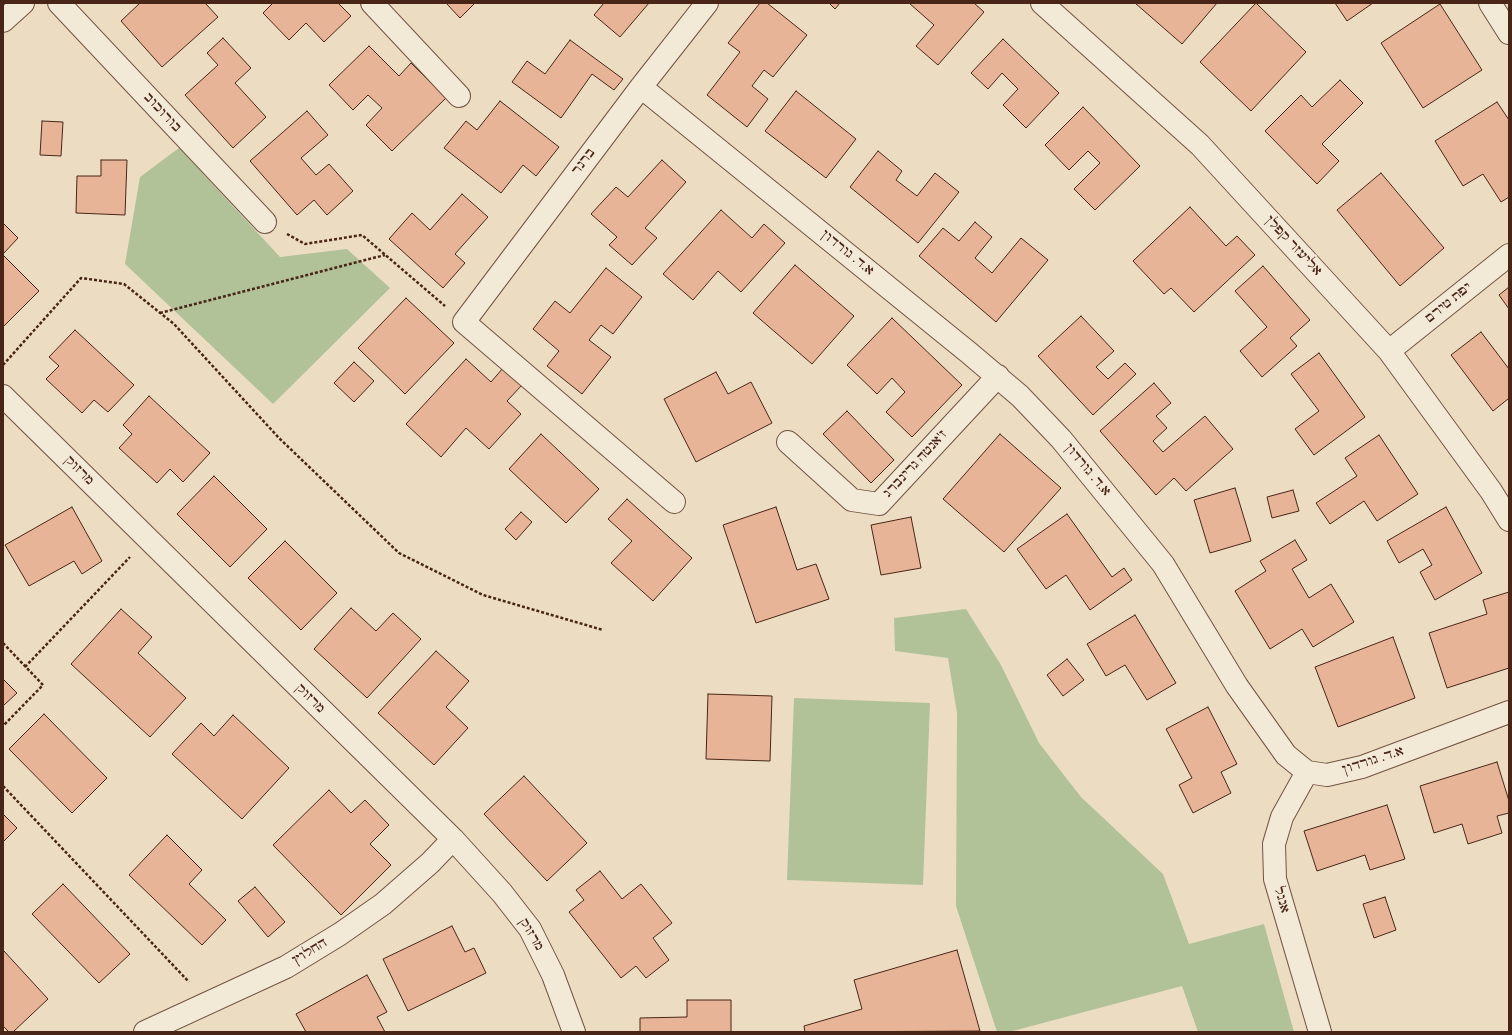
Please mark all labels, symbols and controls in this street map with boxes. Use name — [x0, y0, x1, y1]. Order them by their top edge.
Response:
street label: בורוכוב — [140, 90, 184, 136]
street label: ברנר — [569, 145, 599, 179]
street label: אליעזר קפלן — [1261, 213, 1325, 279]
street label: א.ד. גורדון — [817, 227, 877, 279]
street label: יפת טירם — [1423, 280, 1475, 326]
street label: ז'אנטה גרינברג — [881, 427, 951, 501]
street label: א.ד. גורדון — [1061, 441, 1113, 499]
street label: מרזוק — [61, 453, 97, 489]
street label: מרזוק — [292, 681, 328, 717]
street label: א.ד. גורדון — [1340, 744, 1406, 778]
street label: אנגל — [1270, 885, 1292, 915]
street label: מרזוק — [515, 916, 547, 954]
street label: החלוץ — [290, 935, 330, 969]

